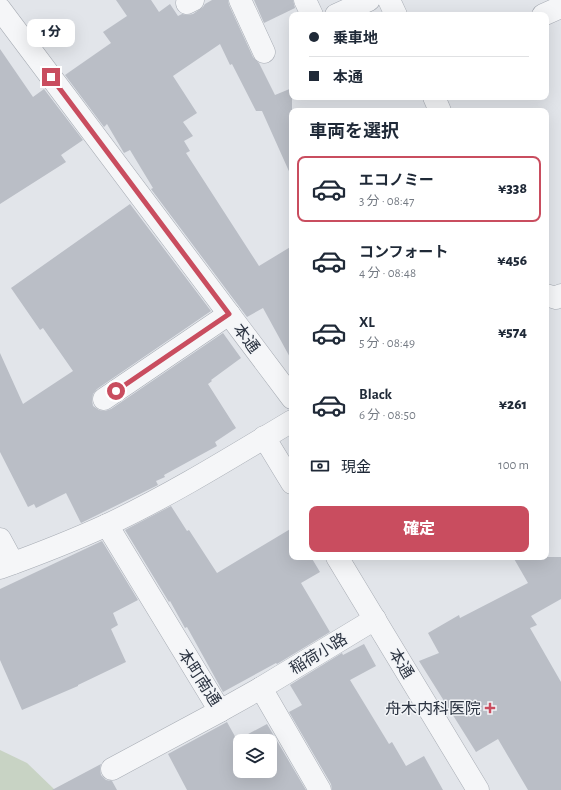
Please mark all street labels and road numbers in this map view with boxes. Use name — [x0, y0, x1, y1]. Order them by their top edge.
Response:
street label: 本通 — [230, 320, 263, 356]
street label: 稲荷小路 — [286, 630, 350, 677]
street label: 本通 — [386, 645, 417, 681]
street label: 本町南通 — [175, 646, 224, 709]

